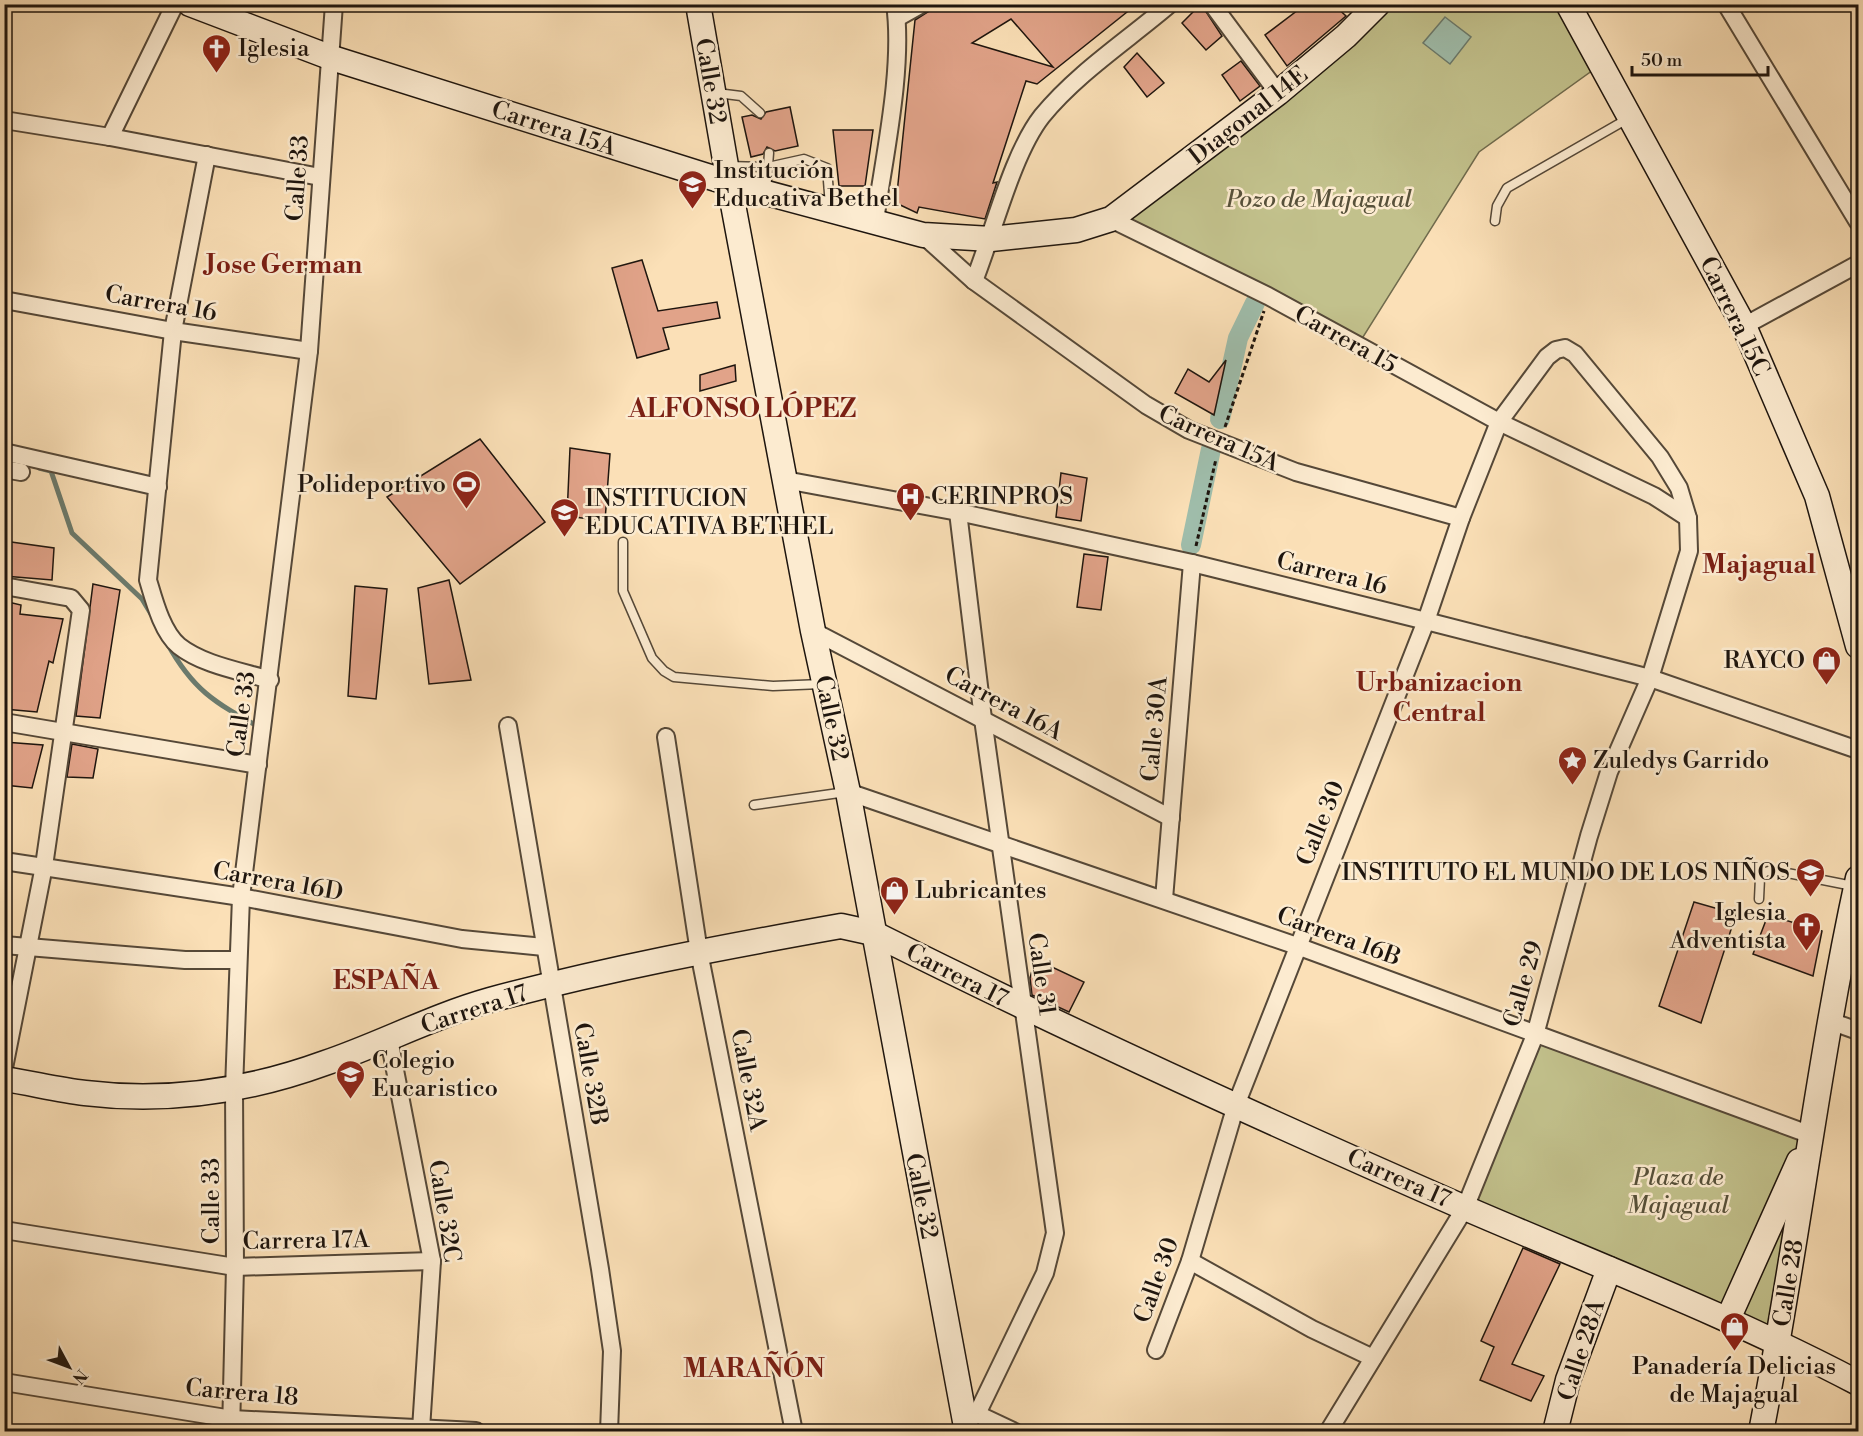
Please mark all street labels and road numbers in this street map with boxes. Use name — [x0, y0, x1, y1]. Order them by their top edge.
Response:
street label: Calle 32 — [688, 36, 732, 127]
street label: Diagonal 14E — [1183, 60, 1314, 172]
street label: Carrera 15A — [488, 95, 620, 163]
street label: Calle 33 — [280, 134, 316, 222]
street label: Carrera 15C — [1692, 252, 1776, 381]
street label: Carrera 16 — [102, 279, 219, 329]
street label: Carrera 15 — [1289, 299, 1402, 380]
street label: Carrera 15A — [1153, 399, 1284, 479]
street label: Carrera 16 — [1273, 546, 1390, 602]
street label: Carrera 16A — [939, 660, 1068, 748]
street label: Calle 33 — [221, 669, 263, 759]
street label: Calle 32 — [807, 673, 855, 764]
street label: Calle 30A — [1135, 675, 1175, 783]
street label: Calle 30 — [1290, 776, 1352, 870]
street label: Carrera 16D — [210, 856, 345, 908]
street label: Carrera 16B — [1272, 901, 1405, 973]
street label: Calle 31 — [1020, 931, 1062, 1018]
street label: Carrera 17 — [901, 937, 1013, 1014]
street label: Calle 29 — [1497, 938, 1551, 1031]
street label: Carrera 17 — [417, 979, 531, 1041]
street label: Calle 32B — [566, 1020, 614, 1128]
street label: Calle 32A — [723, 1027, 773, 1134]
street label: Carrera 17 — [1342, 1143, 1455, 1215]
street label: Calle 32 — [898, 1151, 944, 1242]
street label: Calle 33 — [197, 1158, 227, 1244]
street label: Calle 32C — [421, 1158, 467, 1265]
street label: Carrera 17A — [242, 1225, 370, 1257]
street label: Calle 30 — [1128, 1233, 1186, 1327]
street label: Calle 28 — [1767, 1237, 1811, 1329]
street label: Calle 28A — [1551, 1295, 1613, 1405]
street label: Carrera 18 — [184, 1373, 300, 1413]

